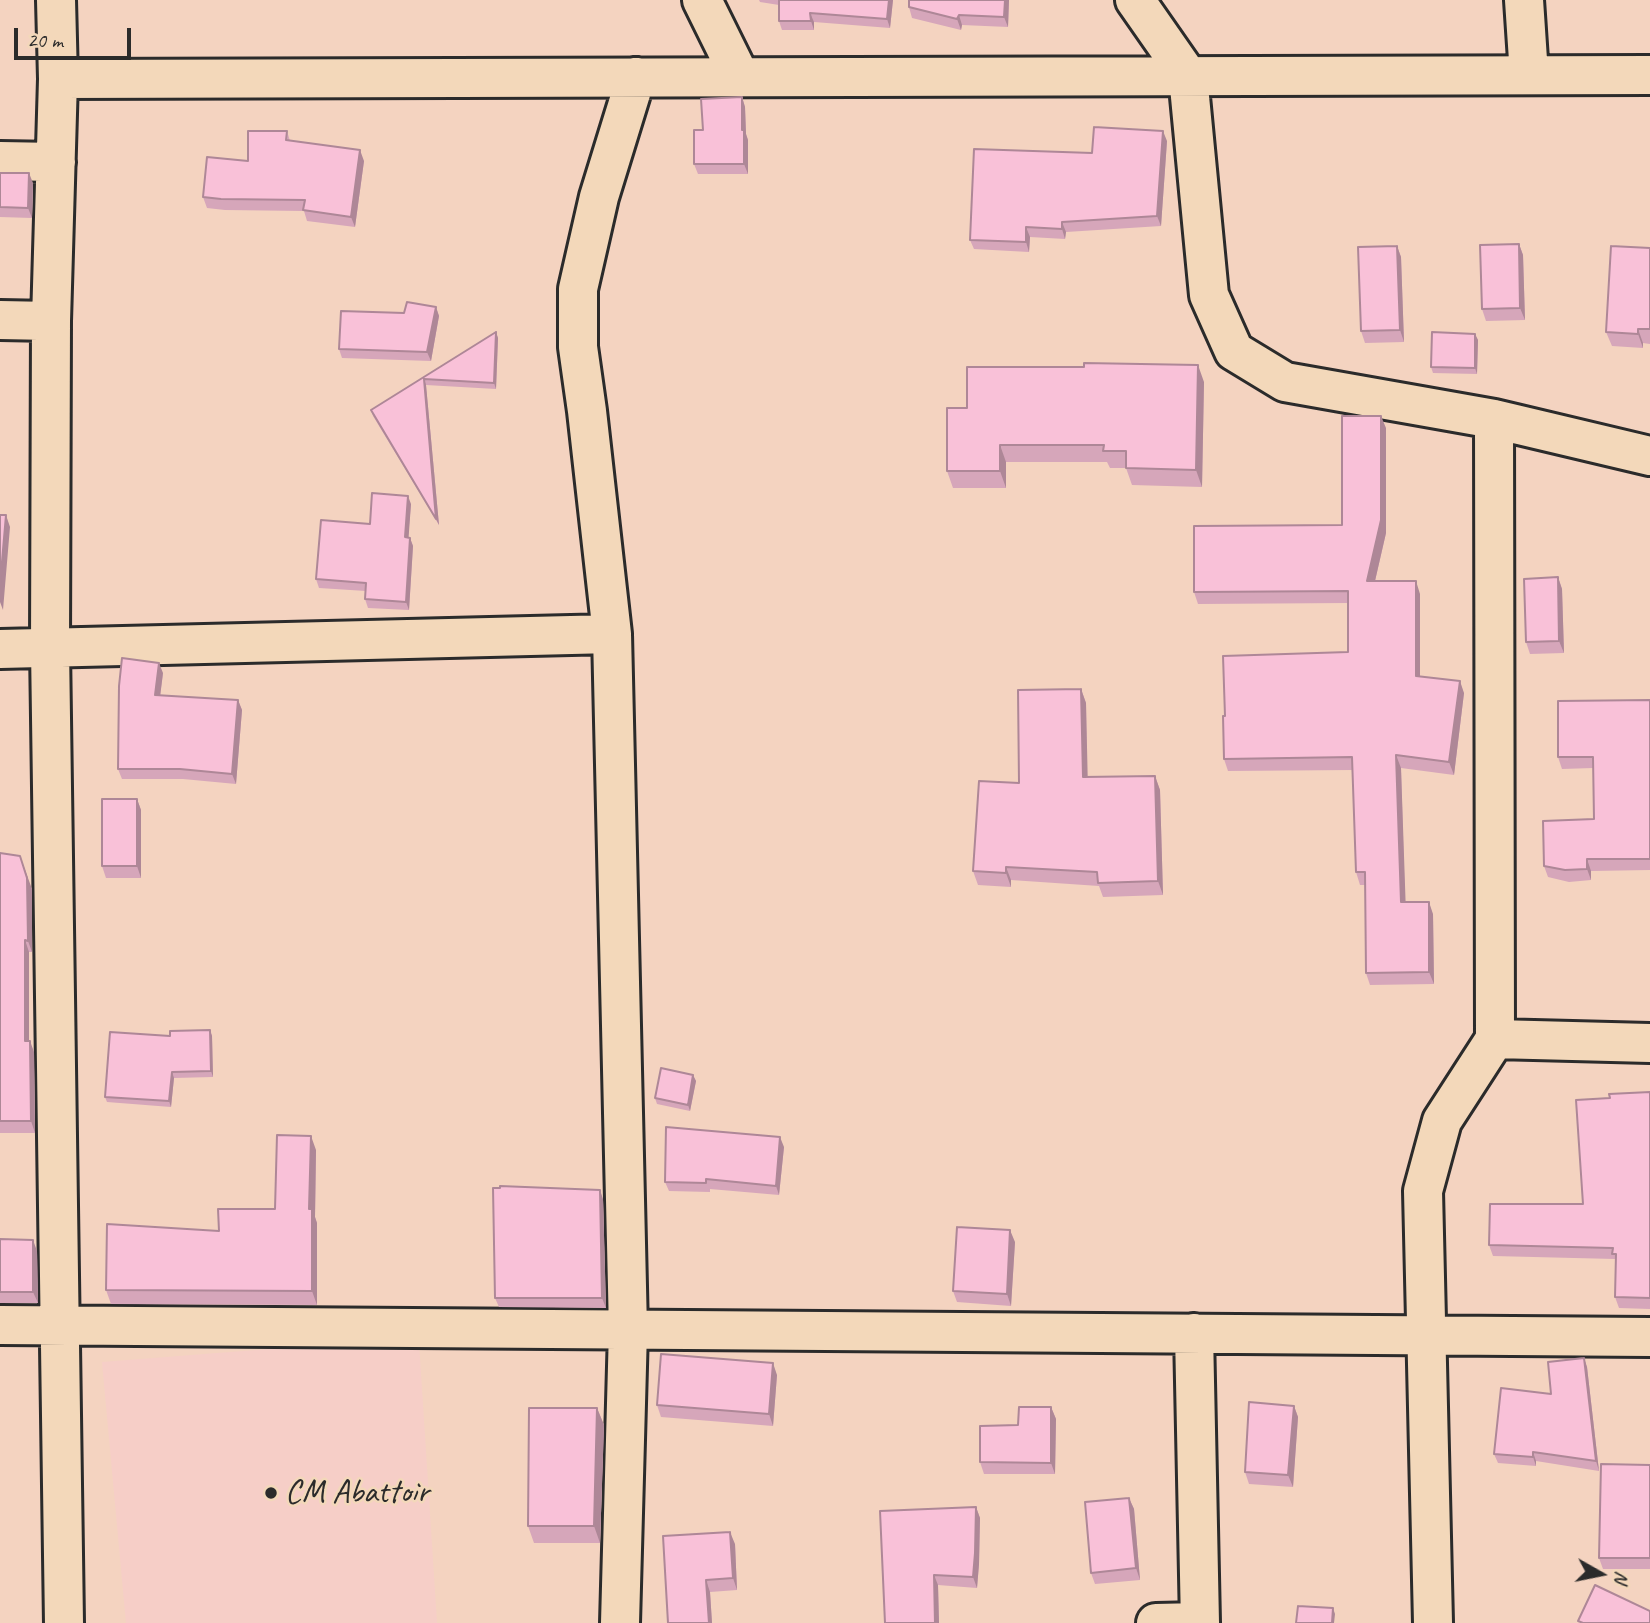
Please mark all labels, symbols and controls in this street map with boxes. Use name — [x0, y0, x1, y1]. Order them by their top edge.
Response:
scale bar — [18, 14, 135, 58]
text: 20 m — [27, 27, 63, 53]
place label: CM Abattoir — [285, 1473, 429, 1513]
marker: CM Abattoir — [263, 1485, 279, 1501]
north arrow — [1566, 1539, 1636, 1609]
text: N — [1609, 1570, 1635, 1585]

